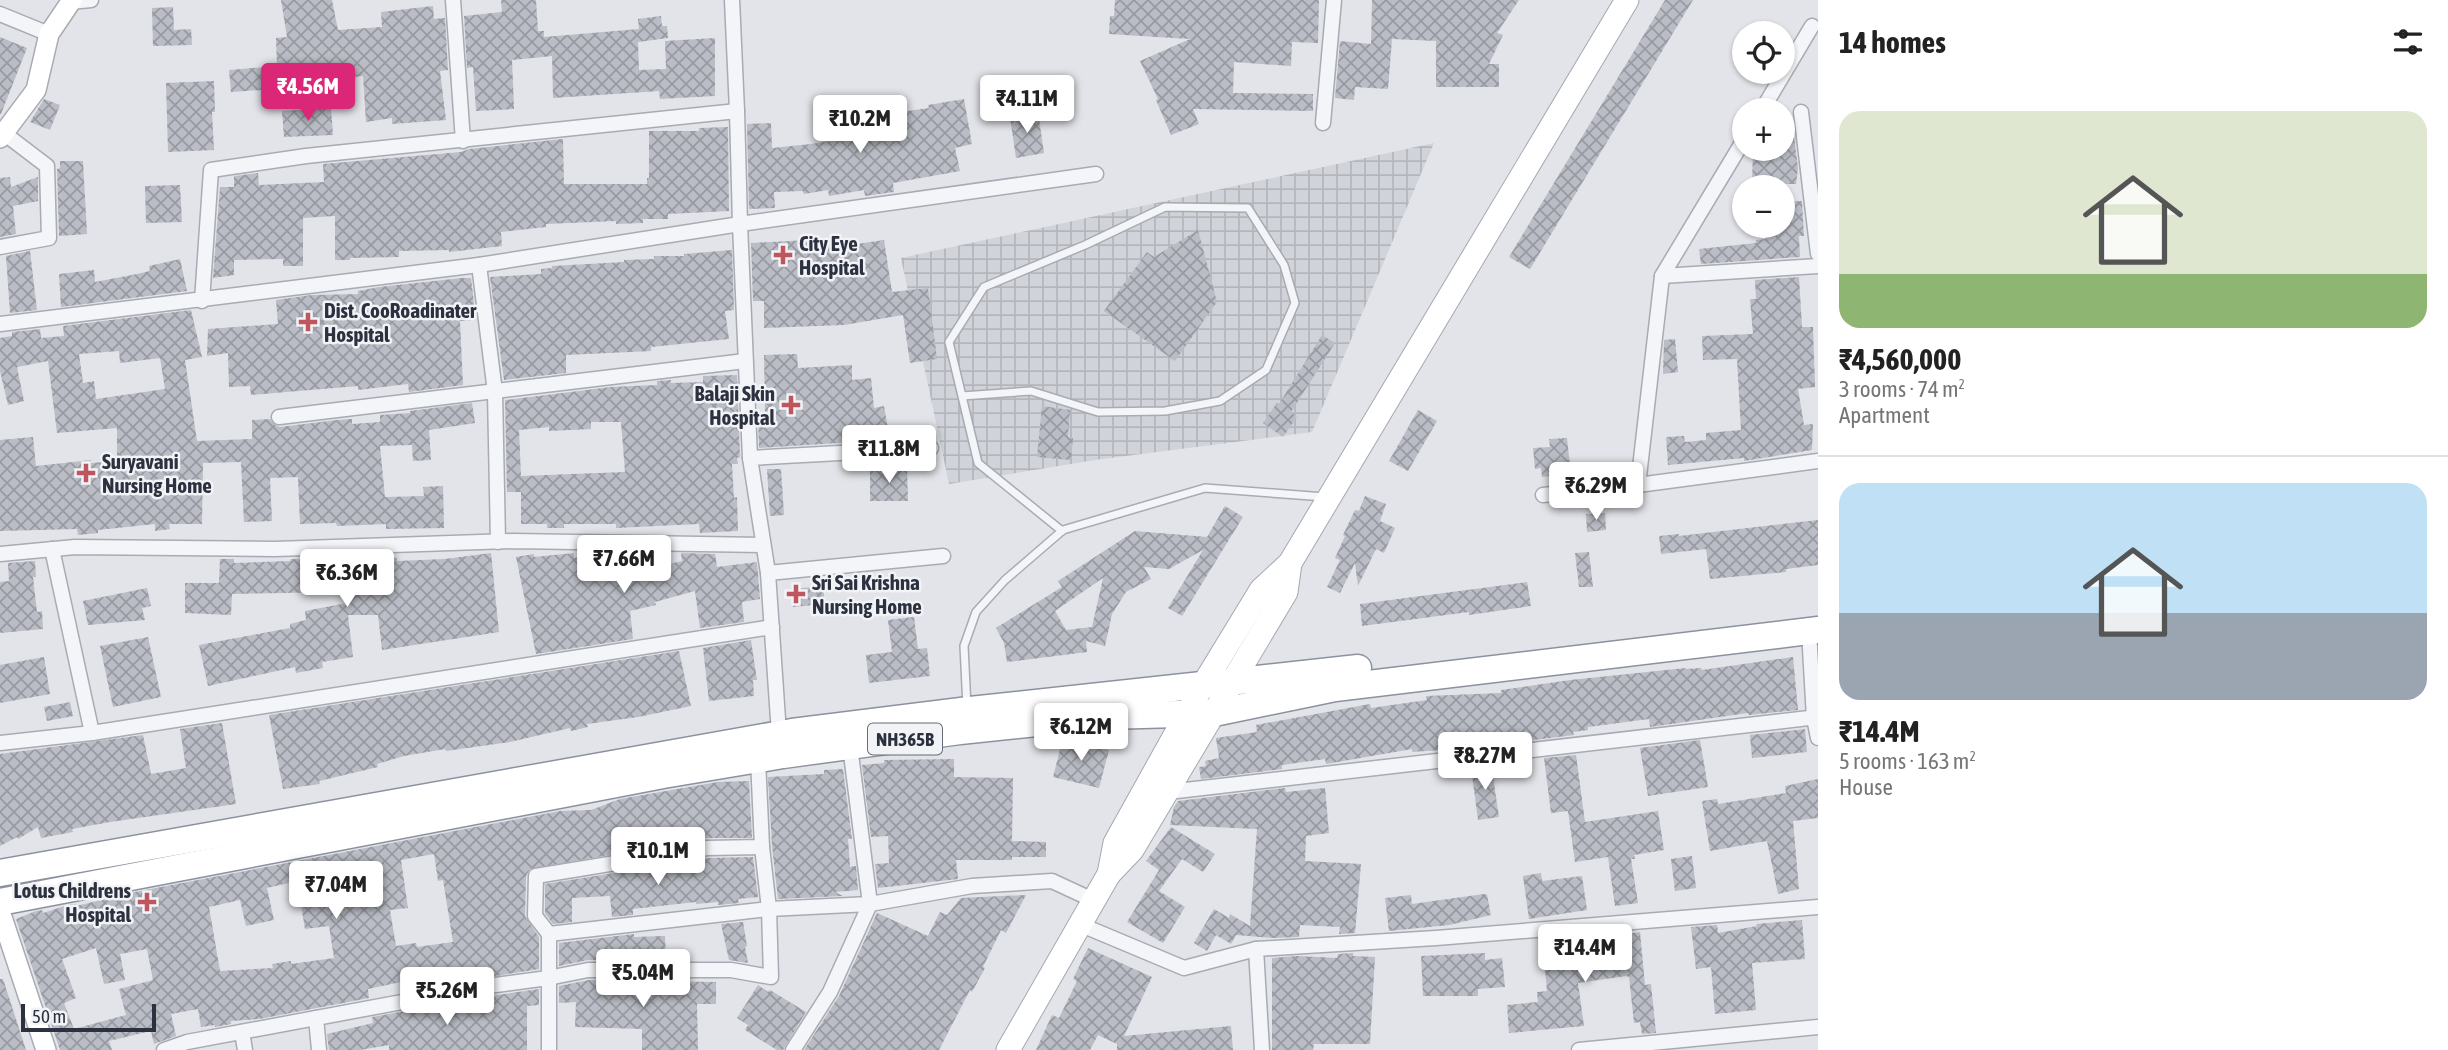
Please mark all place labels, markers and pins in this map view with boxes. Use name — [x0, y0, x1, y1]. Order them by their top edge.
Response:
pin: ₹4.56M — [251, 64, 365, 123]
pin: ₹4.11M — [970, 76, 1084, 135]
pin: ₹10.2M — [803, 96, 917, 155]
place label: City Eye Hospital — [799, 231, 865, 279]
marker: City Eye Hospital — [773, 245, 793, 265]
place label: Dist. CooRoadinater Hospital — [324, 298, 477, 346]
marker: Dist. CooRoadinater Hospital — [298, 312, 318, 332]
place label: Balaji Skin Hospital — [694, 381, 775, 429]
marker: Balaji Skin Hospital — [781, 395, 801, 415]
pin: ₹11.8M — [832, 426, 946, 485]
place label: Suryavani Nursing Home — [102, 449, 212, 497]
pin: ₹6.29M — [1539, 462, 1653, 522]
marker: Suryavani Nursing Home — [76, 463, 96, 483]
pin: ₹7.66M — [567, 536, 681, 595]
pin: ₹6.36M — [290, 550, 404, 609]
place label: Sri Sai Krishna Nursing Home — [812, 570, 922, 618]
marker: Sri Sai Krishna Nursing Home — [786, 584, 806, 604]
pin: ₹6.12M — [1024, 704, 1138, 763]
pin: ₹8.27M — [1428, 732, 1542, 792]
pin: ₹10.1M — [601, 828, 715, 887]
pin: ₹7.04M — [279, 862, 393, 921]
place label: Lotus Childrens Hospital — [13, 878, 132, 926]
marker: Lotus Childrens Hospital — [137, 892, 157, 912]
pin: ₹14.4M — [1528, 925, 1642, 984]
pin: ₹5.04M — [586, 950, 700, 1009]
pin: ₹5.26M — [390, 968, 504, 1027]

